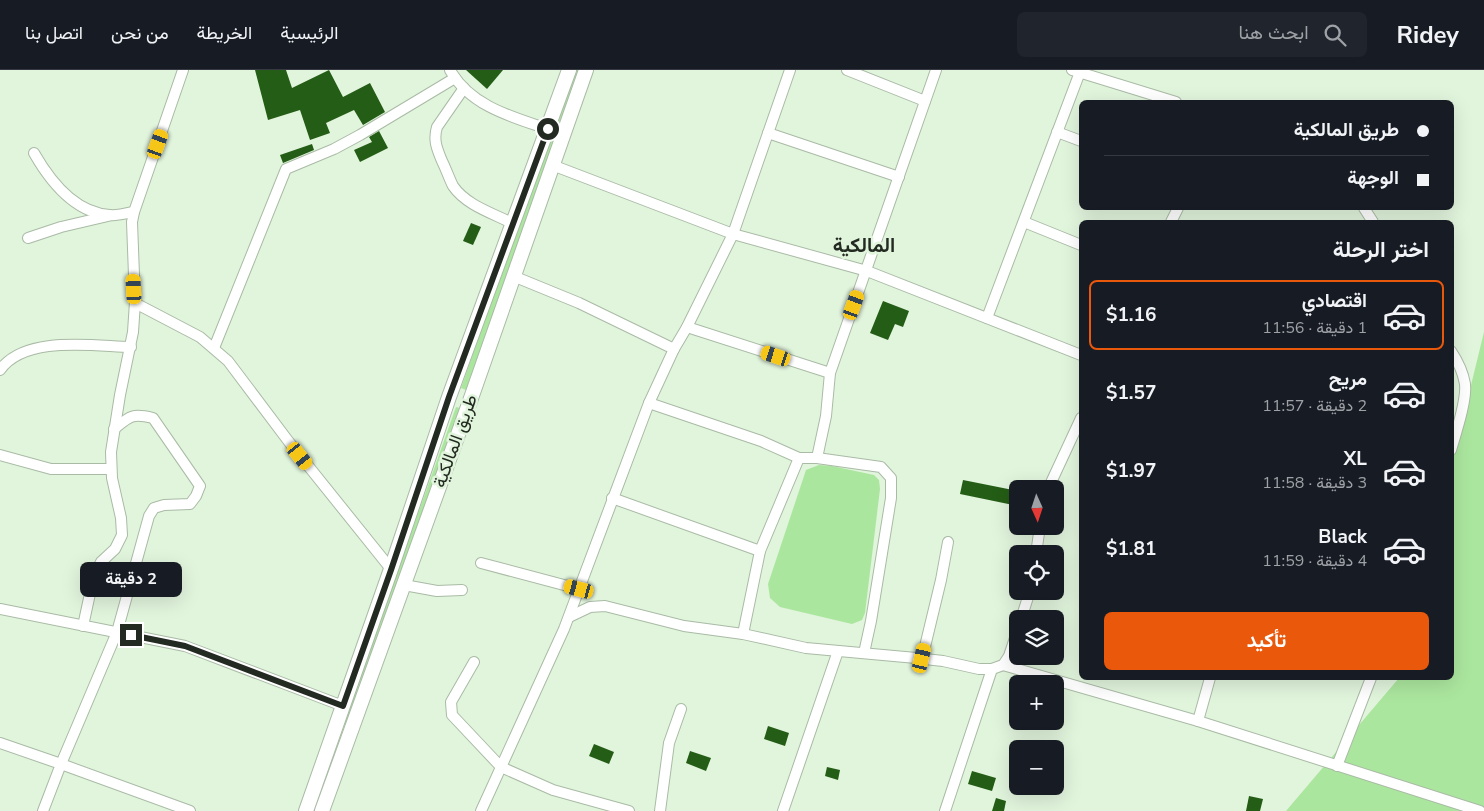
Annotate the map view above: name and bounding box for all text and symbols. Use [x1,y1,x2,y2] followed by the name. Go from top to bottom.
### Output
[1017,12,1367,57] search box
[1397,19,1459,51] text: Ridey
[1238,20,1309,46] text: ابحث هنا
[25,21,83,45] text: اتصل بنا
[111,21,169,45] text: من نحن
[197,21,252,45] text: الخريطة
[280,21,338,45] text: الرئيسية
[1321,21,1349,49] icon: search
[1294,117,1399,143] text: طريق المالكية
[537,118,559,140] route start
[145,127,170,161] car
[1347,165,1399,191] text: الوجهة
[833,232,895,259] district label: المالكية
[1333,235,1429,265] text: اختر الرحلة
[125,274,142,304] car
[841,288,866,322] car
[1302,288,1367,314] text: اقتصادي
[1382,293,1427,338] icon: car
[1106,302,1156,328] text: $1.16
[1262,317,1367,339] text: 1 دقيقة · 11:56
[759,344,792,368] car
[1329,366,1367,392] text: مريح
[1382,371,1427,416] icon: car
[1106,380,1156,406] text: $1.57
[427,391,483,491] street label: طريق المالكية
[1262,395,1367,417] text: 2 دقيقة · 11:57
[284,440,315,472] car
[1344,446,1367,472] text: XL
[1382,449,1427,494] icon: car
[1106,458,1156,484] text: $1.97
[1262,472,1367,494] text: 3 دقيقة · 11:58
[1009,480,1064,535] north arrow
[1009,480,1064,795] map controls
[1318,524,1367,550] text: Black
[1382,527,1427,572] icon: car
[1106,536,1156,562] text: $1.81
[1009,545,1064,600] button: locate
[1262,550,1367,572] text: 4 دقيقة · 11:59
[80,562,182,598] callout: 2 دقيقة
[105,568,157,590] text: 2 دقيقة
[562,578,595,600] car
[1009,610,1064,665] button: layers
[1104,612,1429,670] button: تأكيد
[120,624,142,646] route end
[911,642,932,674] car
[1009,675,1064,730] button: +
[1009,740,1064,795] button: −

